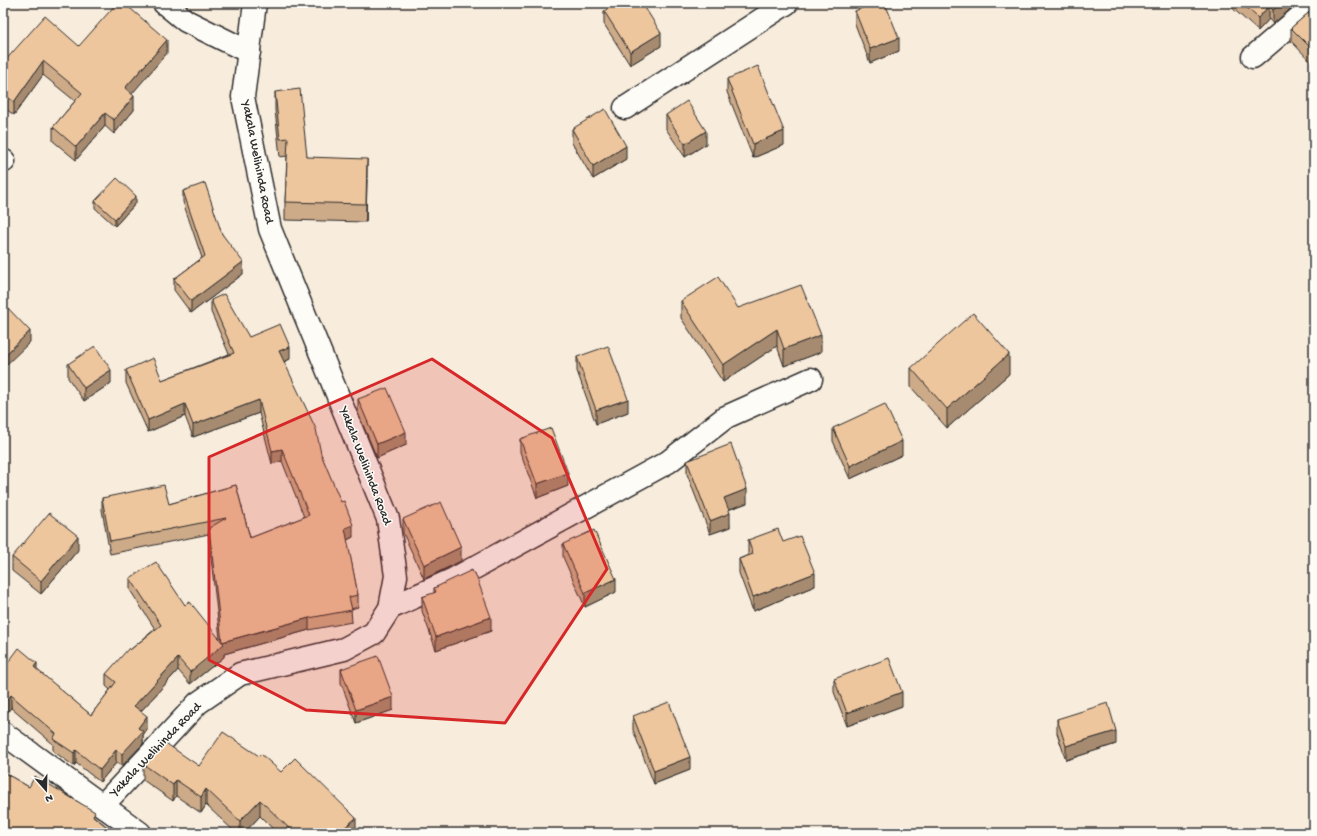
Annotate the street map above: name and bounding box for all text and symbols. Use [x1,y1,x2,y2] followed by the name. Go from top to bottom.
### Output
[238,98,277,226] street label: Yakala Welihinda Road
[335,404,395,528] street label: Yakala Welihinda Road
[106,699,206,801] street label: Yakala Welihinda Road
[26,770,66,810] north arrow
[43,791,54,804] text: N

